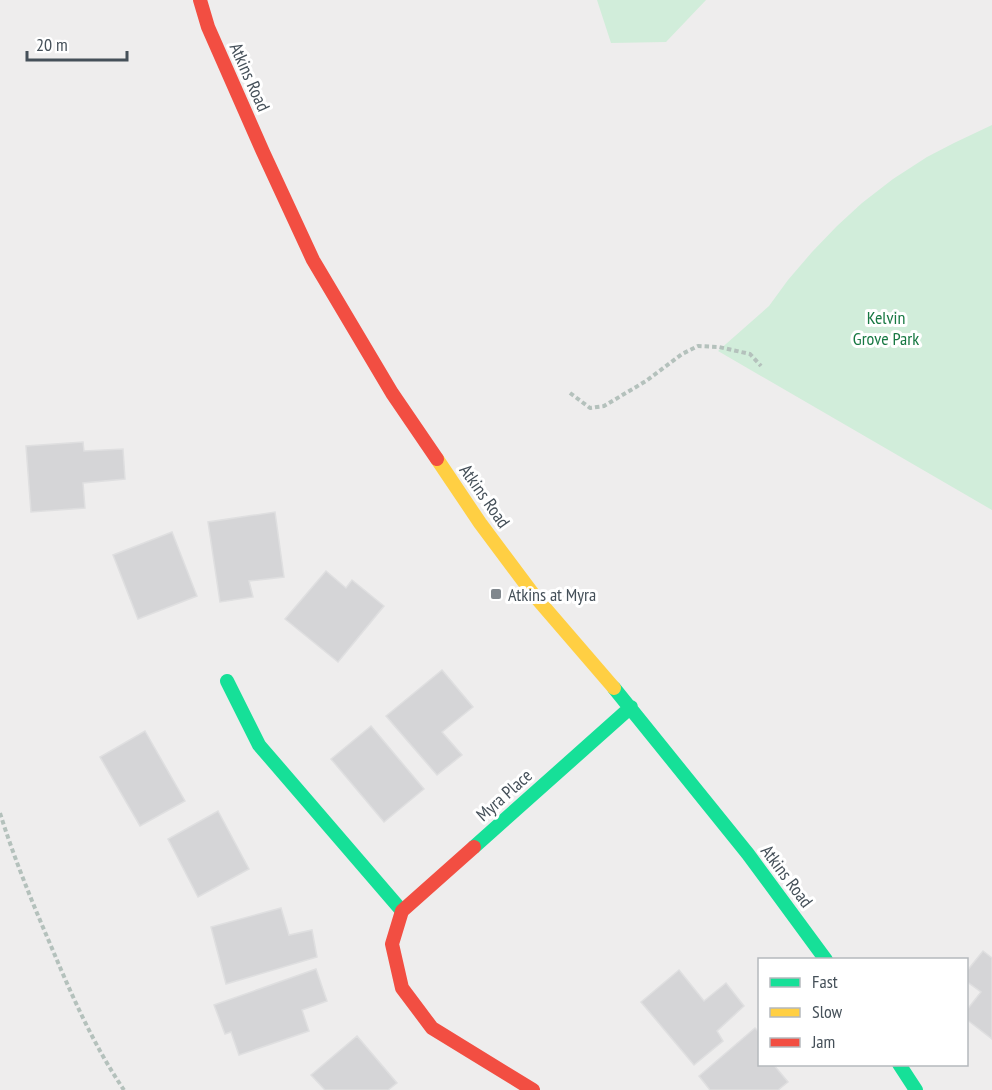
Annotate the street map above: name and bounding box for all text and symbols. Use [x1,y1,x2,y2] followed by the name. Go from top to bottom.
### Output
[27,24,128,62] scale bar
[36,33,68,56] text: 20 m
[225,39,275,115] street label: Atkins Road
[853,306,919,350] park label: Kelvin Grove Park
[455,460,515,532] street label: Atkins Road
[508,583,596,606] place label: Atkins at Myra
[489,587,503,601] marker: Atkins at Myra
[471,764,537,826] street label: Myra Place
[756,840,818,912] street label: Atkins Road
[758,958,968,1066] legend
[812,970,838,993] text: Fast
[812,1000,843,1023] text: Slow
[811,1030,835,1053] text: Jam

